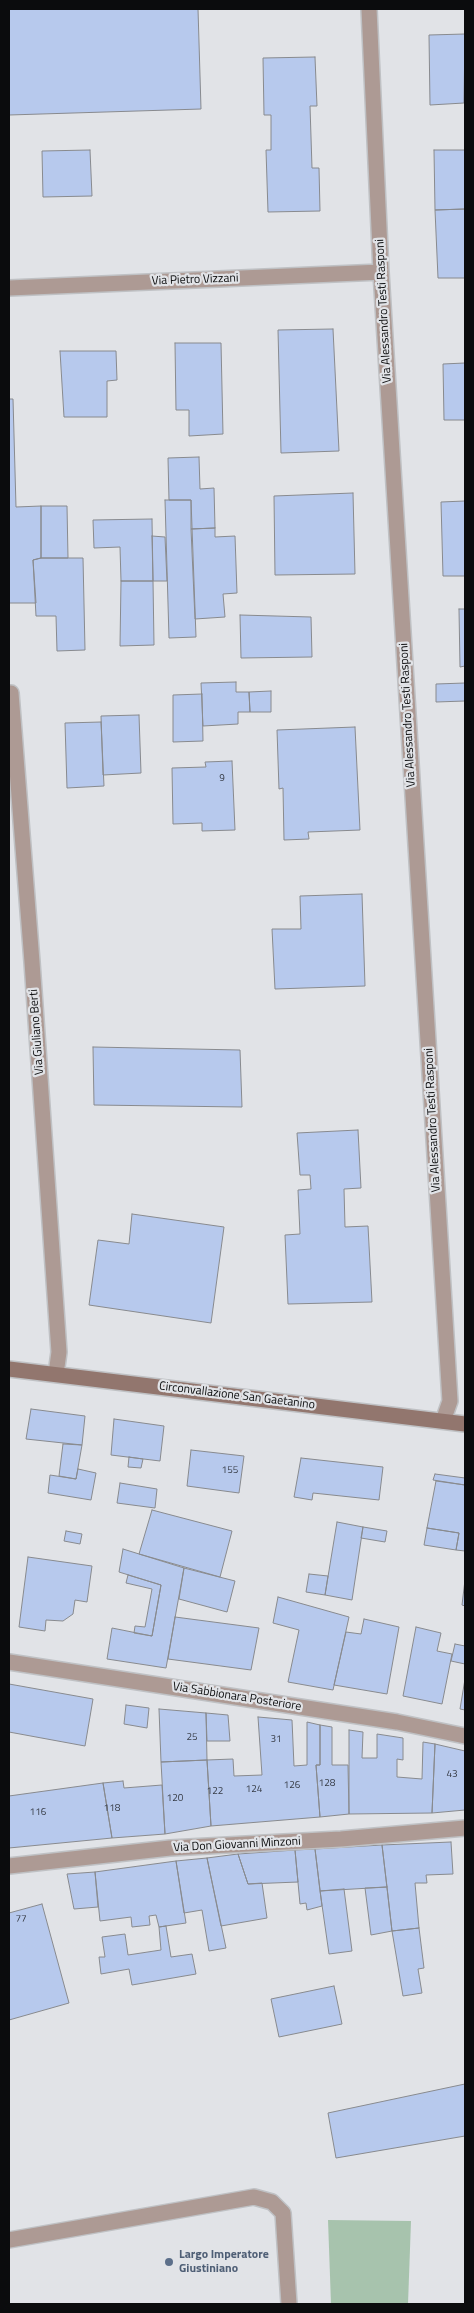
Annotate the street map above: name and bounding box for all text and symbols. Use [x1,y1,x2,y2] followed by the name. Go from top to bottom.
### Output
[373,239,395,383] street label: Via Alessandro Testi Rasponi
[151,271,239,289] street label: Via Pietro Vizzani
[397,643,419,787] street label: Via Alessandro Testi Rasponi
[219,773,225,785] house number: 9
[27,989,47,1075] street label: Via Giuliano Berti
[422,1048,444,1192] street label: Via Alessandro Testi Rasponi
[158,1379,316,1413] street label: Circonvallazione San Gaetanino
[222,1465,238,1477] house number: 155
[172,1680,302,1714] street label: Via Sabbionara Posteriore
[186,1732,198,1744] house number: 25
[270,1734,282,1746] house number: 31
[446,1769,458,1781] house number: 43
[319,1778,335,1790] house number: 128
[284,1780,300,1792] house number: 126
[246,1784,262,1796] house number: 124
[207,1786,223,1798] house number: 122
[167,1793,183,1805] house number: 120
[104,1803,120,1815] house number: 118
[30,1807,46,1819] house number: 116
[173,1834,301,1856] street label: Via Don Giovanni Minzoni
[15,1914,27,1926] house number: 77
[179,2248,269,2276] place label: Largo Imperatore Giustiniano
[163,2256,175,2268] marker: Largo Imperatore Giustiniano

